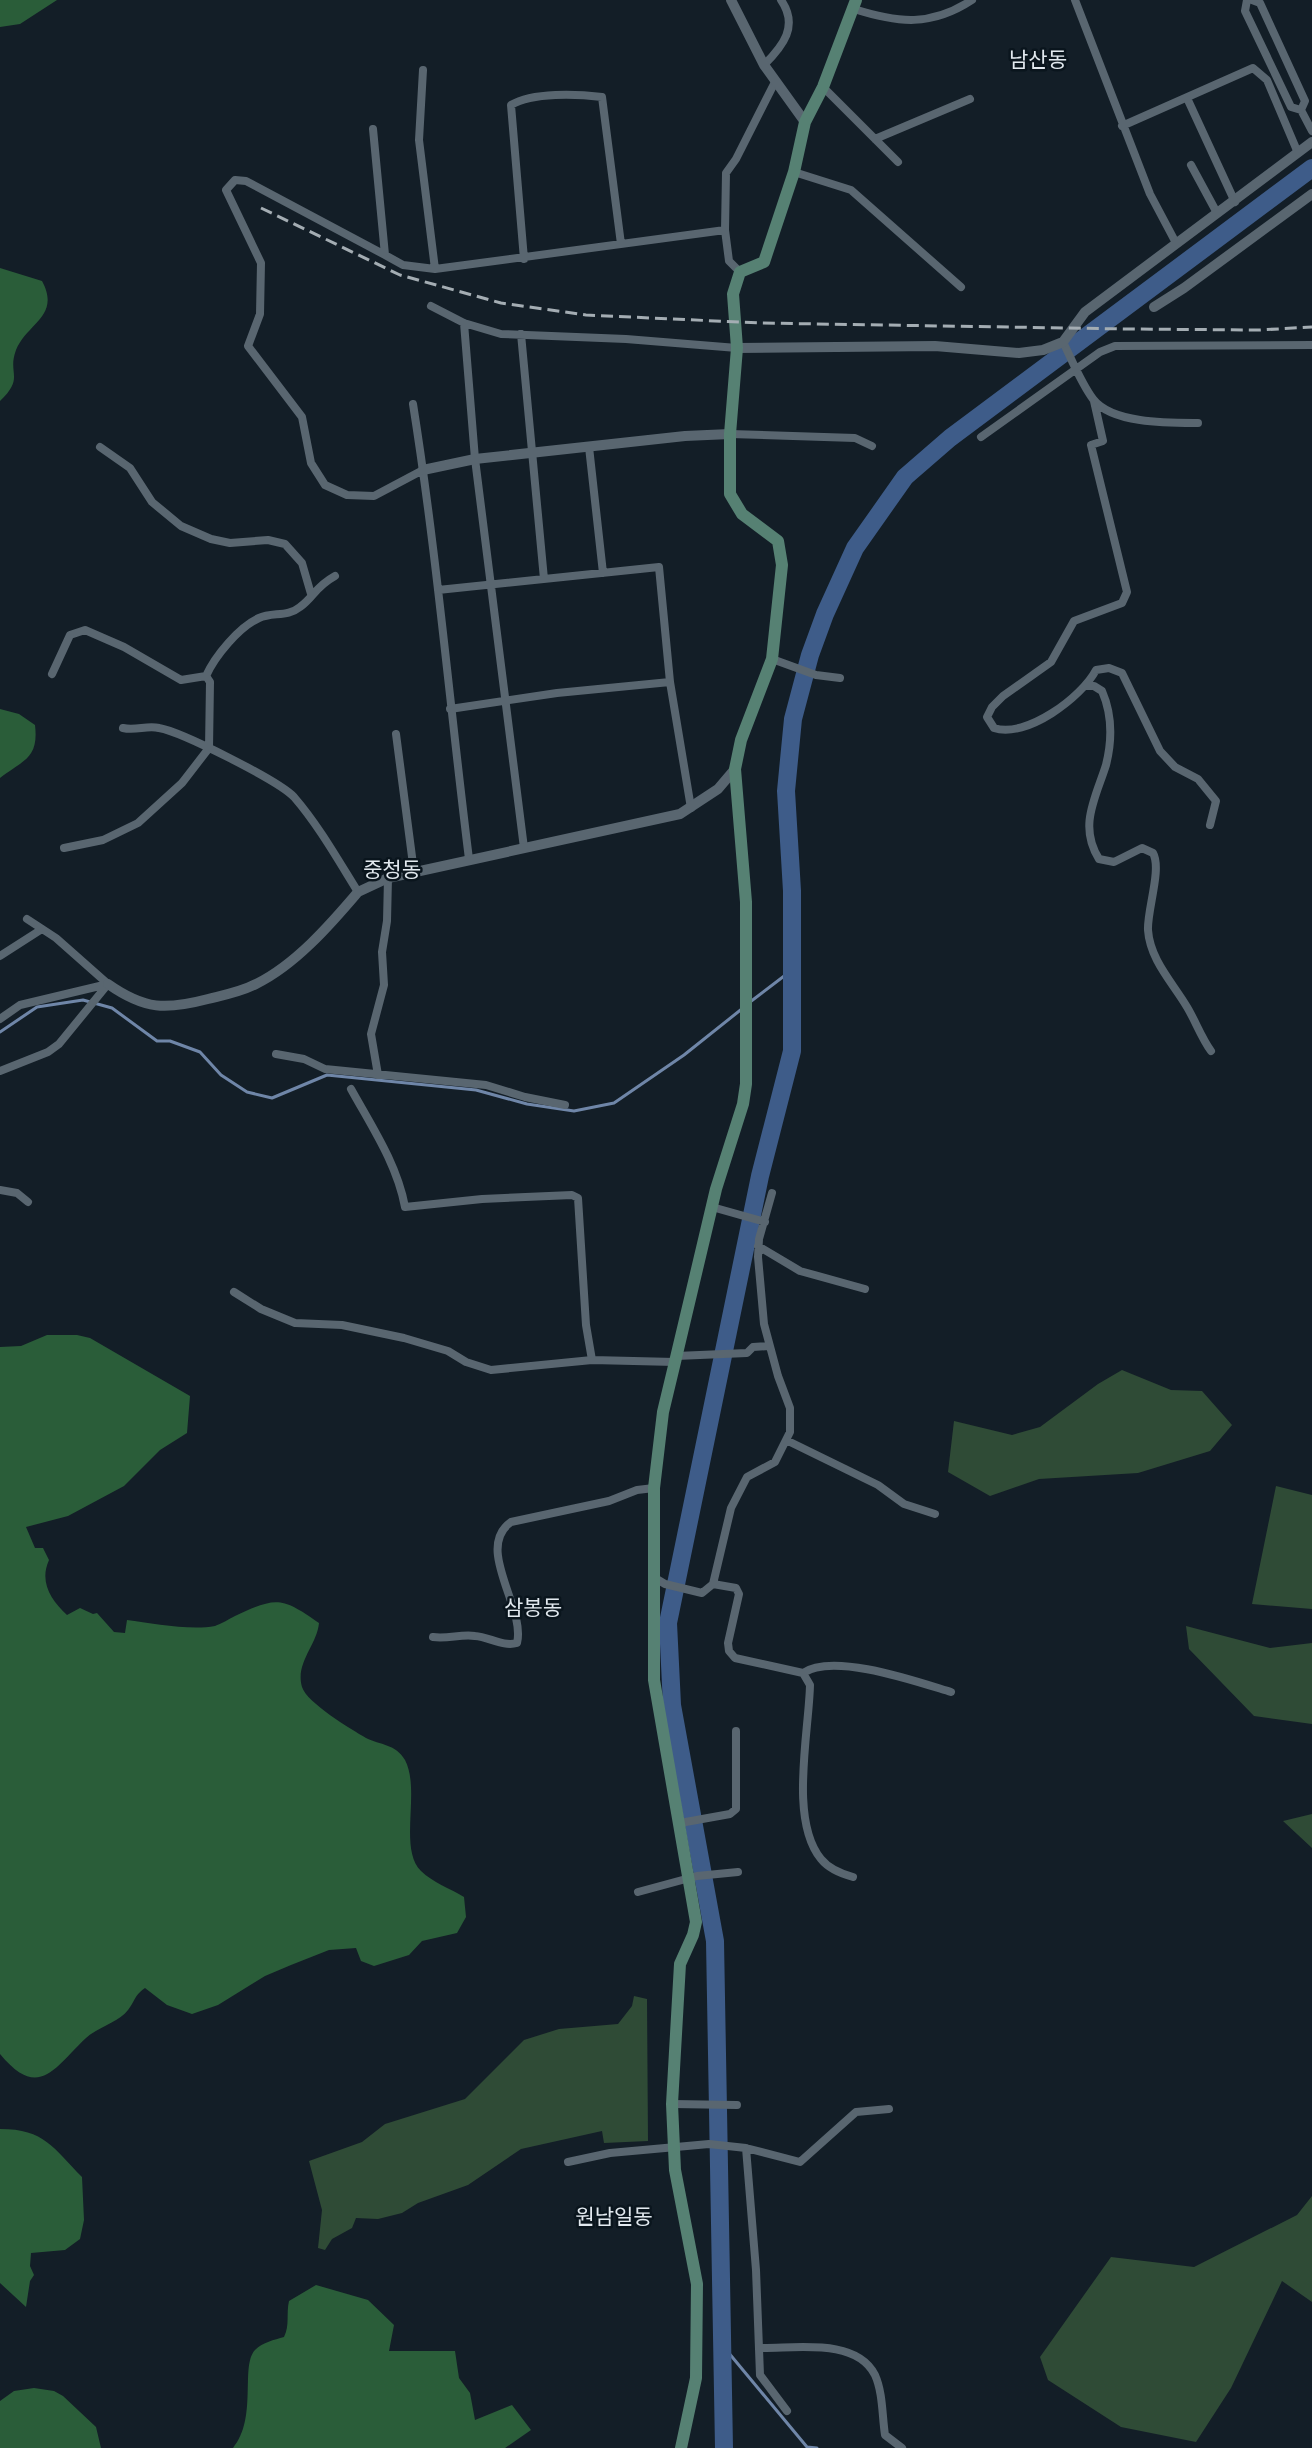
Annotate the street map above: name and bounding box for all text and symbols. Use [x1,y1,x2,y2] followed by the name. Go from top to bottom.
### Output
[1009,46,1067,73] district label: 남산동
[363,856,421,883] district label: 중청동
[504,1594,562,1621] district label: 삼봉동
[575,2203,653,2230] district label: 원남일동

